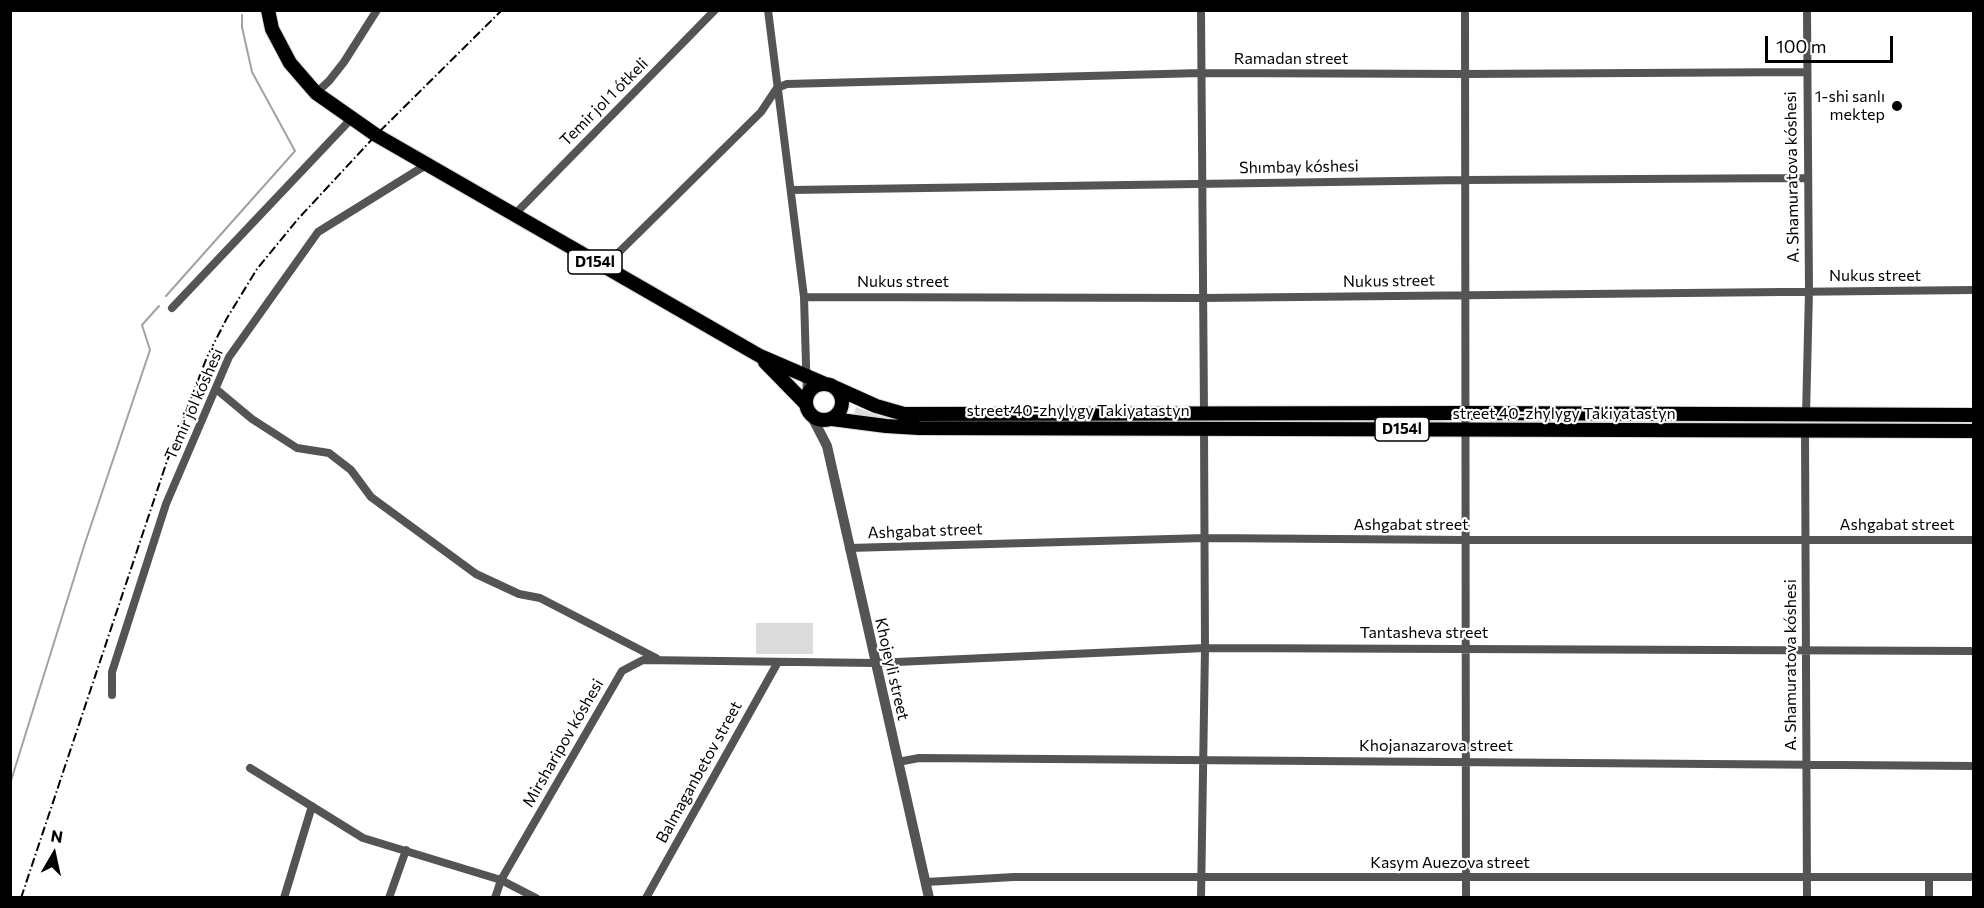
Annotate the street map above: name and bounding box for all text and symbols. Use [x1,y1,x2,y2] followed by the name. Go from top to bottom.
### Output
[1768,24,1896,62] scale bar
[1776,35,1826,57] text: 100 m
[1234,49,1348,69] street label: Ramadan street
[556,54,652,150] street label: Temir jol 1 ótkeli
[1815,87,1885,125] place label: 1-shi sanlı mektep
[1781,91,1803,263] street label: A. Shamuratova kóshesi
[1890,99,1904,113] marker: 1-shi sanlı mektep
[1239,156,1359,178] street label: Shımbay kóshesi
[568,250,622,274] road number: D154l
[1829,266,1921,286] street label: Nukus street
[1343,271,1435,291] street label: Nukus street
[857,272,949,292] street label: Nukus street
[161,345,227,463] street label: Temir jol kóshesi
[966,401,1190,421] street label: street 40-zhylygy Takiyatastyn
[1452,404,1676,424] street label: street 40-zhylygy Takiyatastyn
[1375,417,1429,441] road number: D154l
[1353,515,1469,535] street label: Ashgabat street
[1839,515,1955,535] street label: Ashgabat street
[867,519,983,543] street label: Ashgabat street
[1781,579,1801,751] street label: A. Shamuratova kóshesi
[871,616,913,722] street label: Khojeyli street
[1360,623,1488,643] street label: Tantasheva street
[518,675,608,811] street label: Mirsharipov kóshesi
[652,698,746,846] street label: Balmaganbetov street
[1359,736,1513,756] street label: Khojanazarova street
[24,824,84,884] north arrow
[49,825,64,846] text: N
[1370,853,1530,873] street label: Kasym Auezova street

